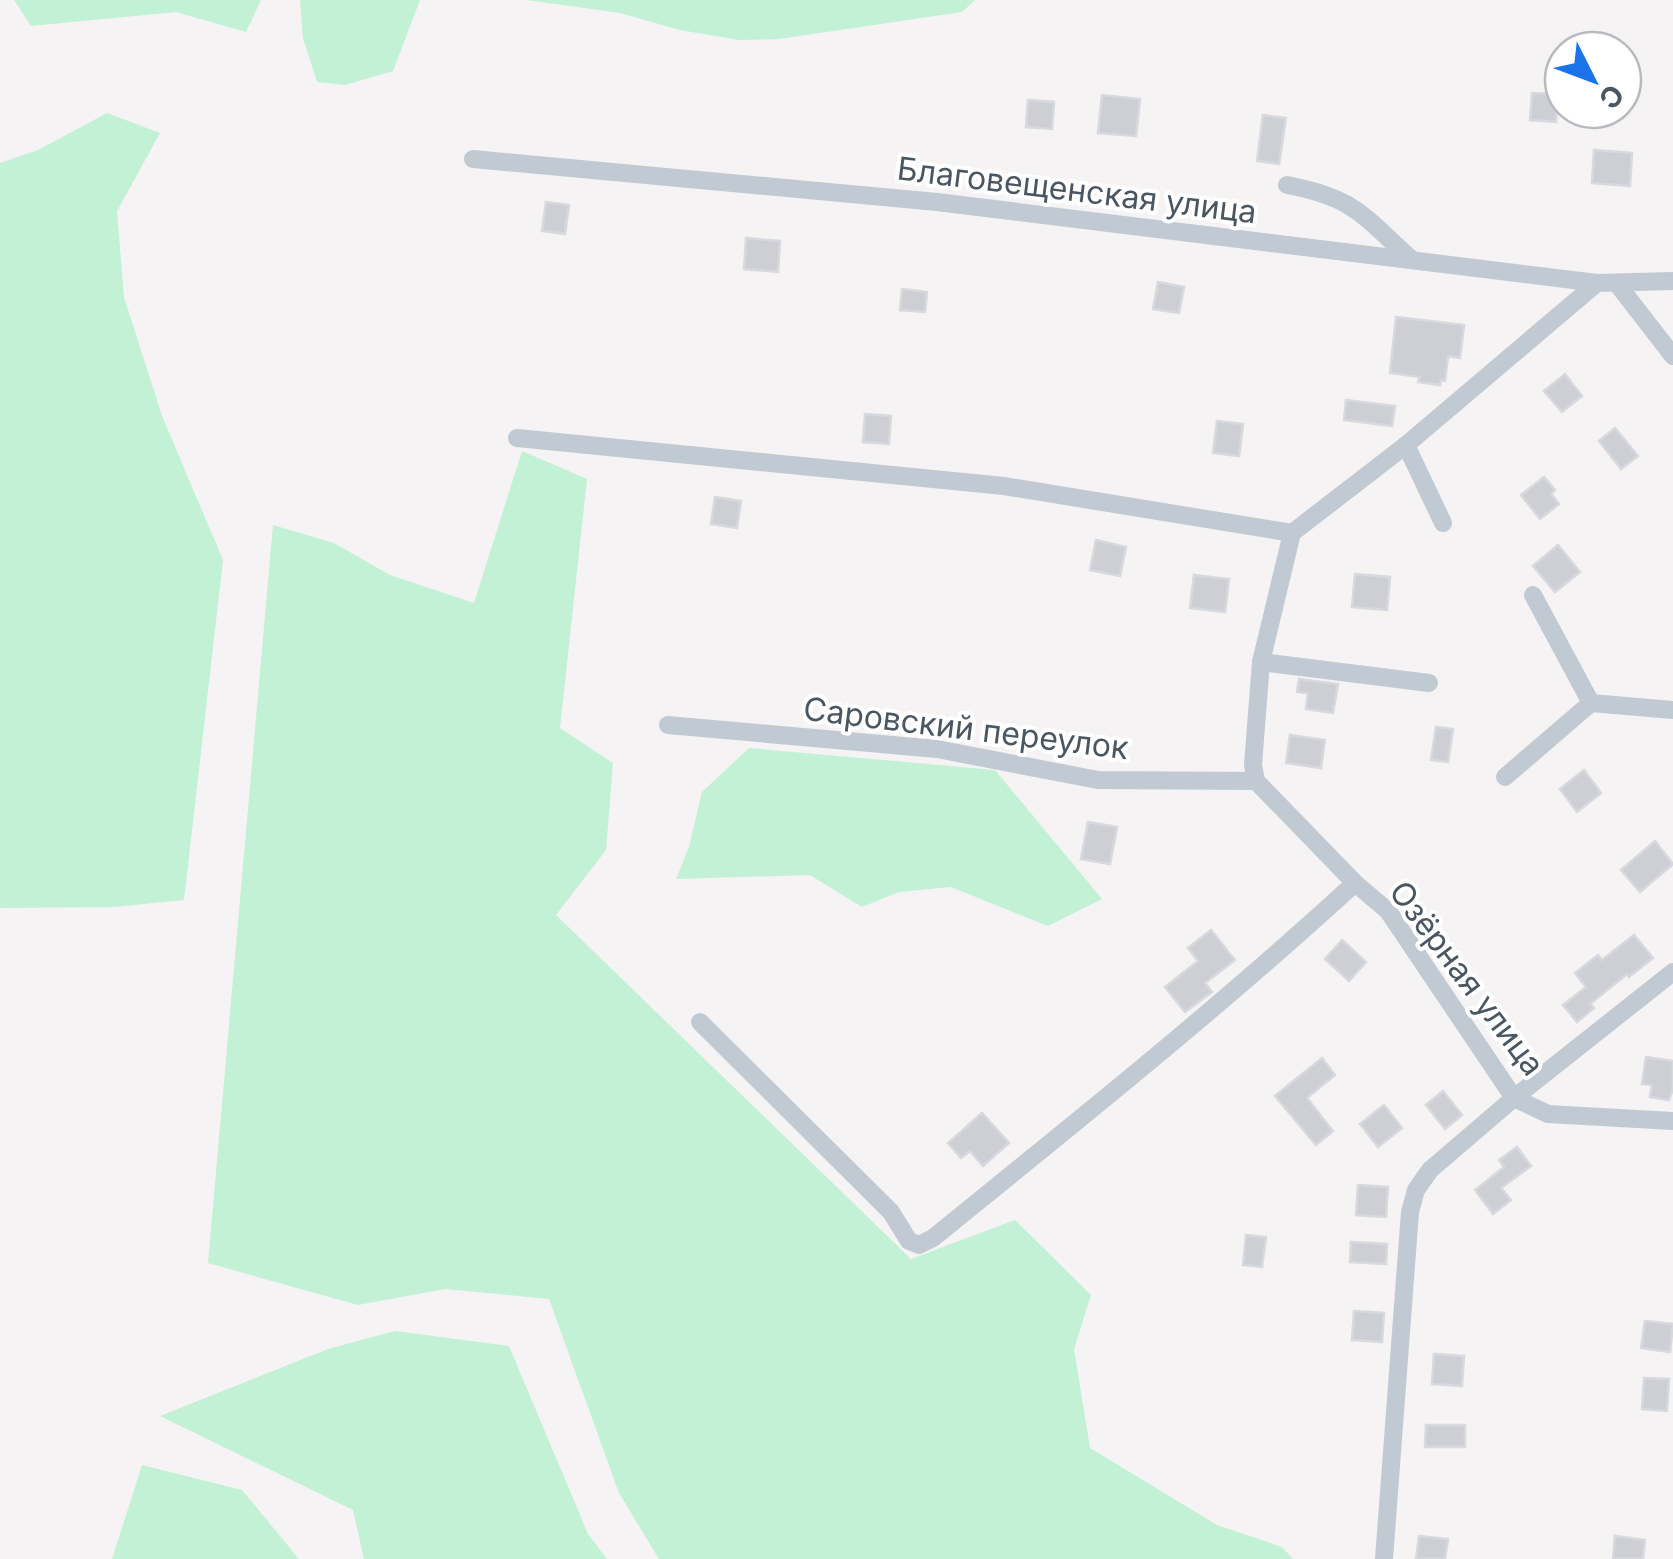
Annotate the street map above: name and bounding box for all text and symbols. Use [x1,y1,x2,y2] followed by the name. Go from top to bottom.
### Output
[1543,30,1643,130] north arrow
[1592,78,1631,116] text: С
[895,149,1259,231] street label: Благовещенская улица
[801,689,1131,767] street label: Саровский переулок
[1381,873,1553,1083] street label: Озёрная улица

